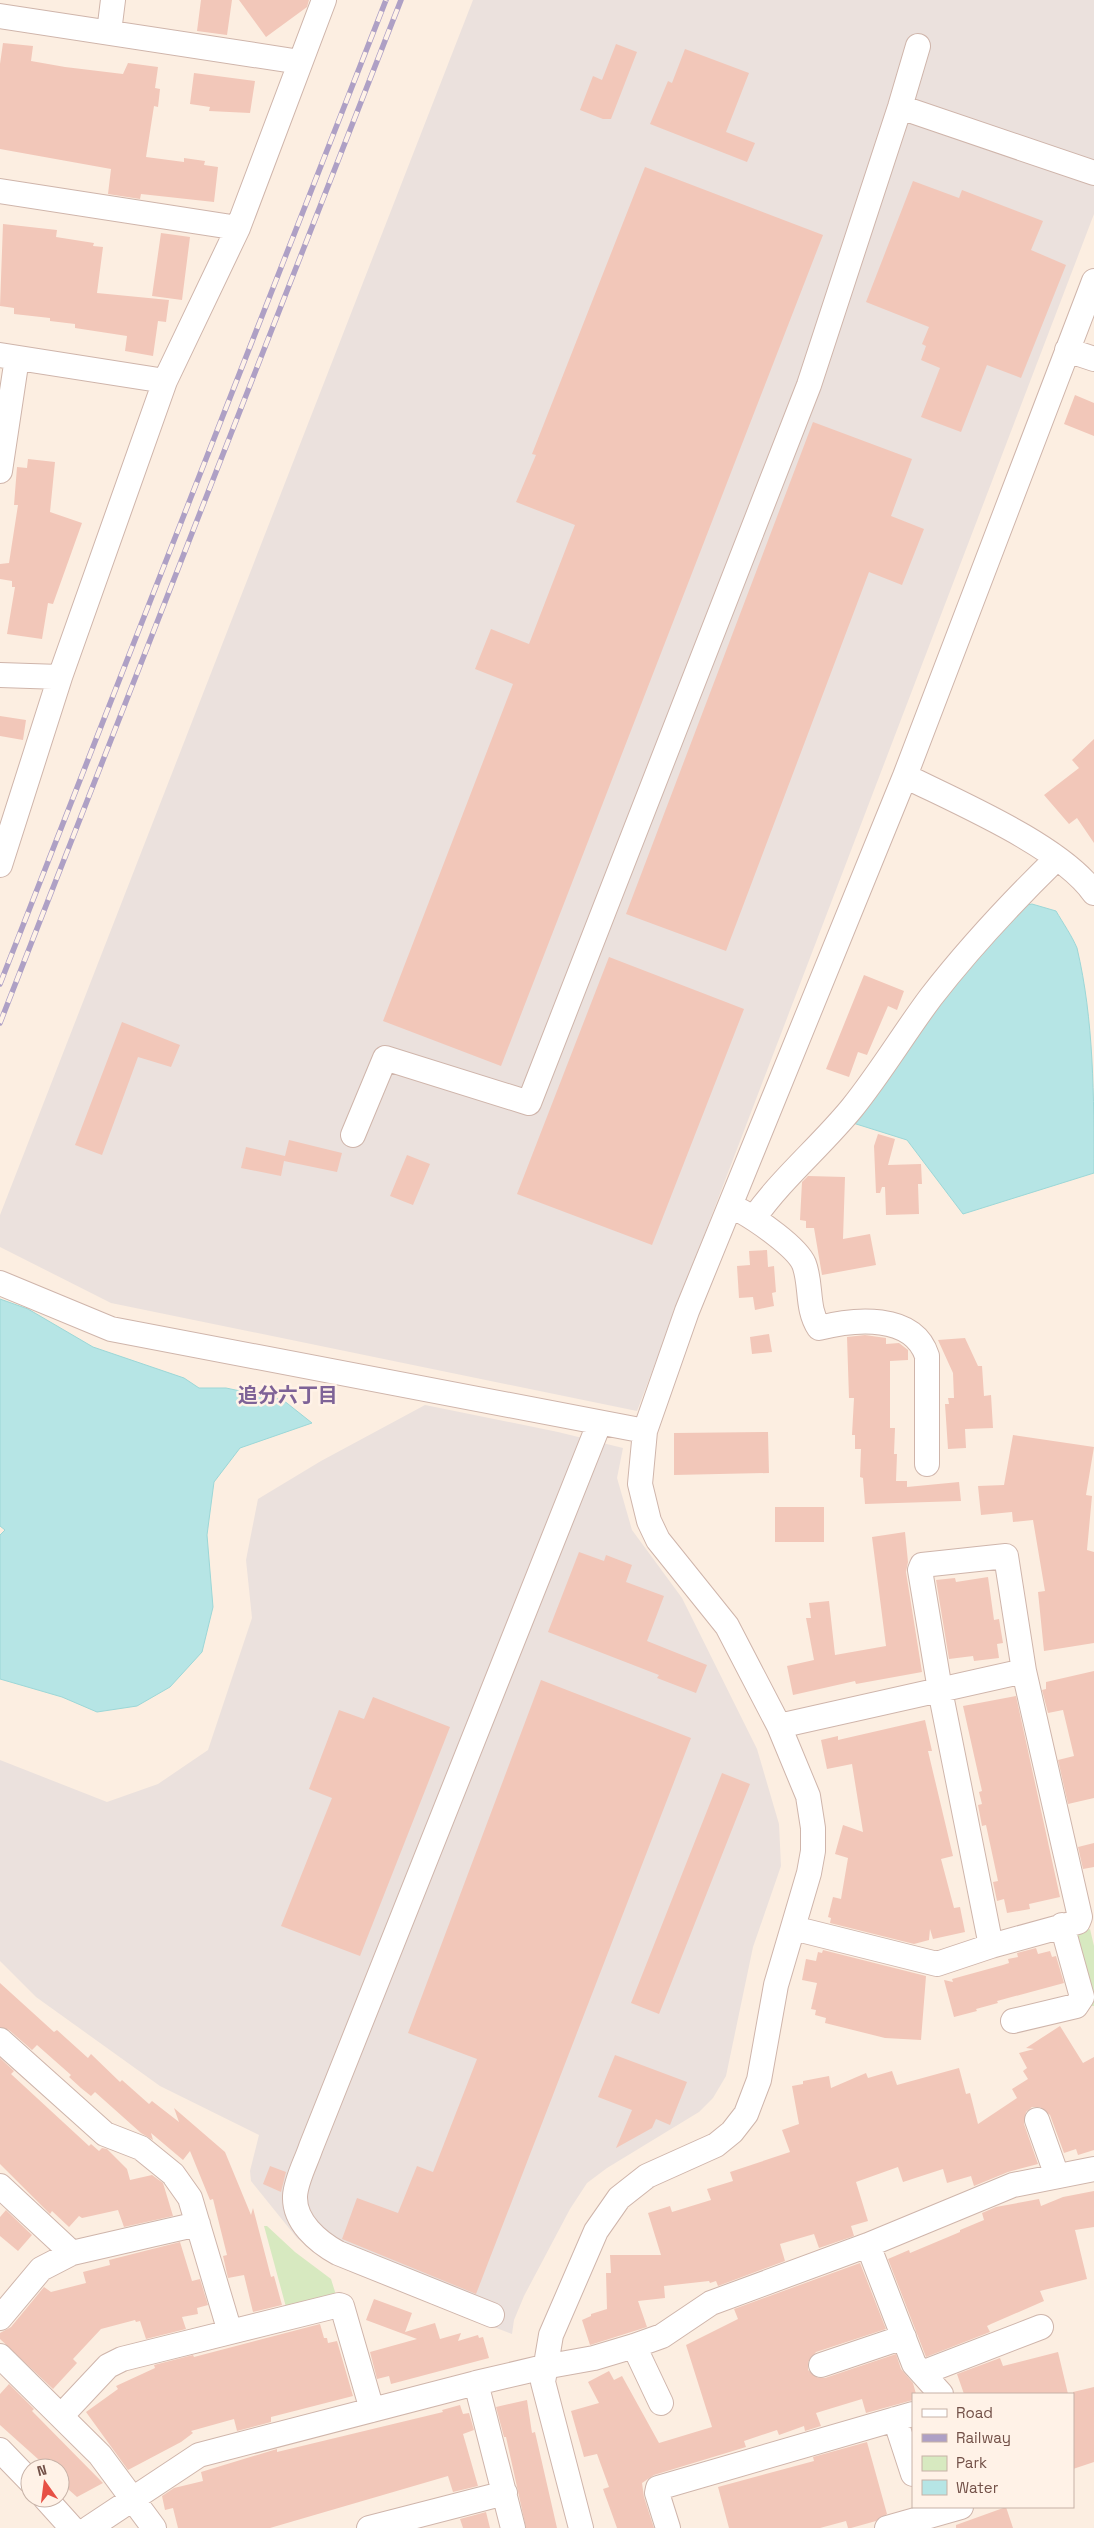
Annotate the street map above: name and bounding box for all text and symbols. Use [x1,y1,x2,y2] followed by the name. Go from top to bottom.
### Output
[238,1382,338,1408] district label: 追分六丁目
[912,2393,1074,2508] legend
[956,2403,993,2422] text: Road
[956,2428,1011,2447] text: Railway
[956,2453,987,2472] text: Park
[20,2458,70,2508] north arrow
[35,2461,49,2480] text: N
[956,2478,999,2497] text: Water

